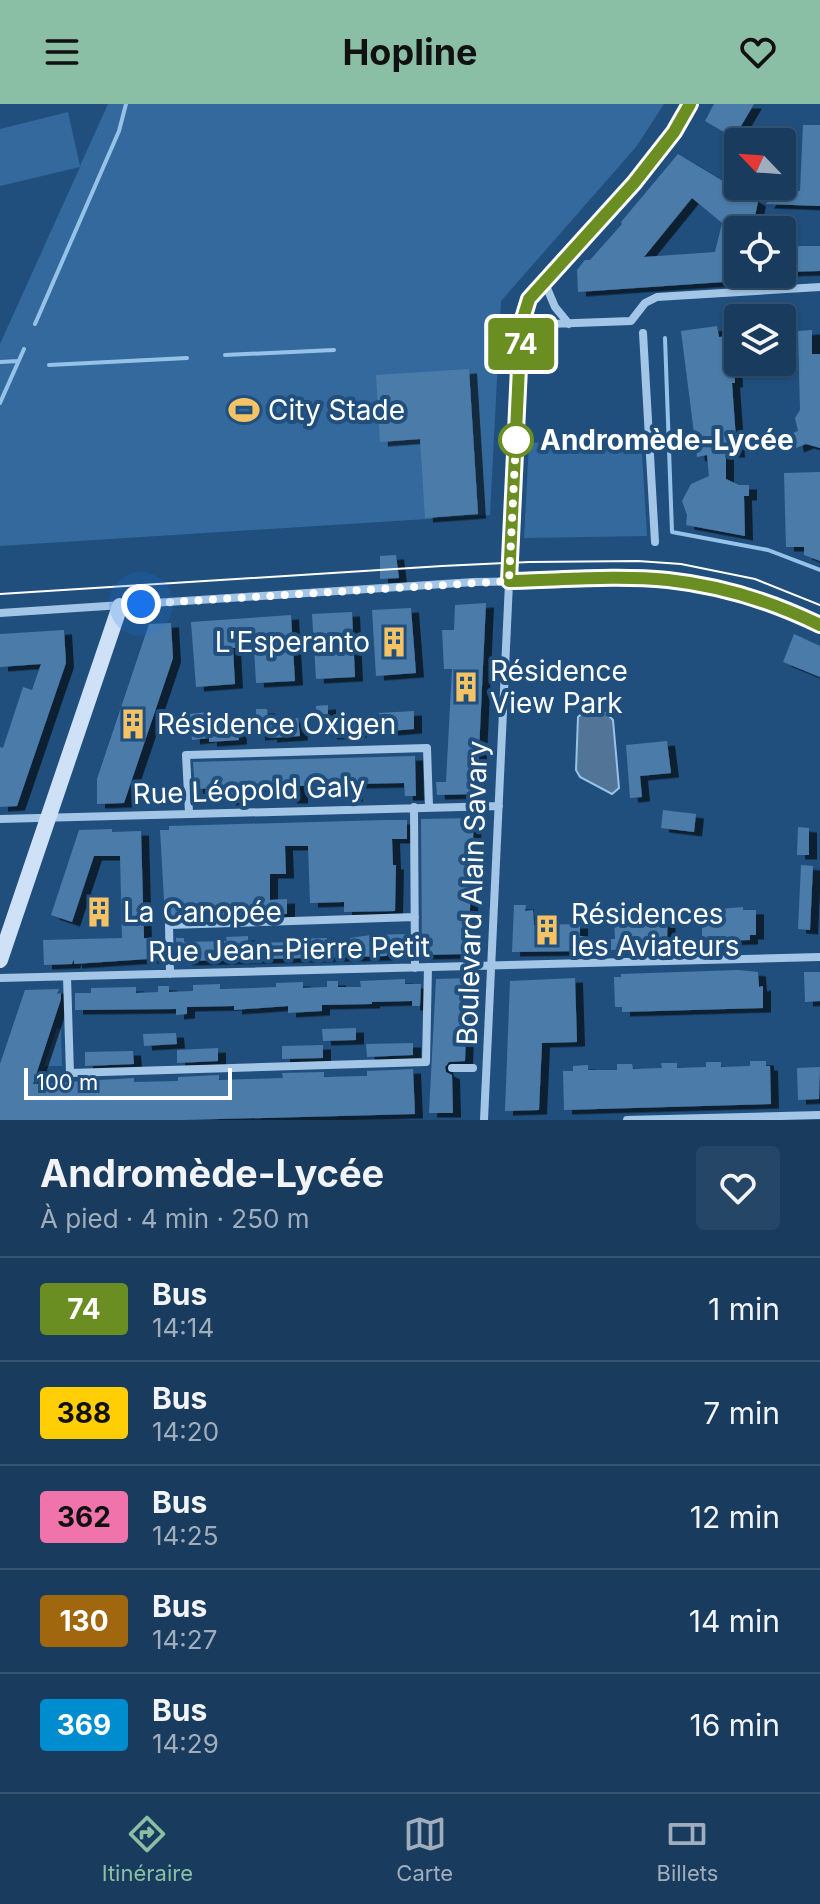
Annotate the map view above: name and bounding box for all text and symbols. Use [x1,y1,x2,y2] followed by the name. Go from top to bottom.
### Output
[40,30,84,74] icon: menu
[342,30,478,74] text: Hopline
[736,30,780,74] icon: heart
[724,128,796,200] north arrow
[724,128,796,376] map controls
[724,216,796,288] button: locate
[724,304,796,376] button: layers
[485,318,557,370] line badge: 74
[504,327,538,361] text: 74
[227,393,261,427] sports icon: City Stade
[268,393,405,427] place label: City Stade
[499,423,533,457] marker: Andromède-Lycée
[540,423,794,457] place label: Andromède-Lycée
[121,584,161,624] your location
[215,625,370,659] place label: L'Esperanto
[377,625,411,659] building icon: L'Esperanto
[490,654,628,720] place label: Résidence View Park
[449,670,483,704] building icon: Résidence View Park
[116,707,150,741] building icon: Résidence Oxigen
[157,707,396,741] place label: Résidence Oxigen
[450,740,494,1046] street label: Boulevard Alain Savary
[132,769,366,811] street label: Rue Léopold Galy
[82,895,116,929] building icon: La Canopée
[123,895,282,929] place label: La Canopée
[571,897,740,963] place label: Résidences les Aviateurs
[530,913,564,947] building icon: Résidences les Aviateurs
[148,930,430,968] street label: Rue Jean-Pierre Petit
[24,1064,232,1100] scale bar
[36,1069,98,1095] text: 100 m
[696,1146,780,1230] button: heart
[40,1150,384,1196] text: Andromède-Lycée
[40,1203,309,1234] text: À pied · 4 min · 250 m
[152,1276,207,1312] text: Bus
[708,1291,780,1327] text: 1 min
[67,1292,101,1326] text: 74
[152,1312,214,1343] text: 14:14
[152,1380,207,1416] text: Bus
[703,1395,780,1431] text: 7 min
[57,1396,111,1430] text: 388
[152,1416,219,1447] text: 14:20
[152,1484,207,1520] text: Bus
[690,1499,780,1535] text: 12 min
[57,1500,111,1534] text: 362
[152,1520,219,1551] text: 14:25
[152,1588,207,1624] text: Bus
[689,1603,780,1639] text: 14 min
[59,1604,109,1638] text: 130
[152,1624,217,1655] text: 14:27
[152,1692,207,1728] text: Bus
[689,1707,780,1743] text: 16 min
[57,1708,111,1742] text: 369
[152,1728,219,1759] text: 14:29
[102,1812,193,1886] tab: Itinéraire
[396,1812,453,1886] tab: Carte
[657,1812,718,1886] tab: Billets

